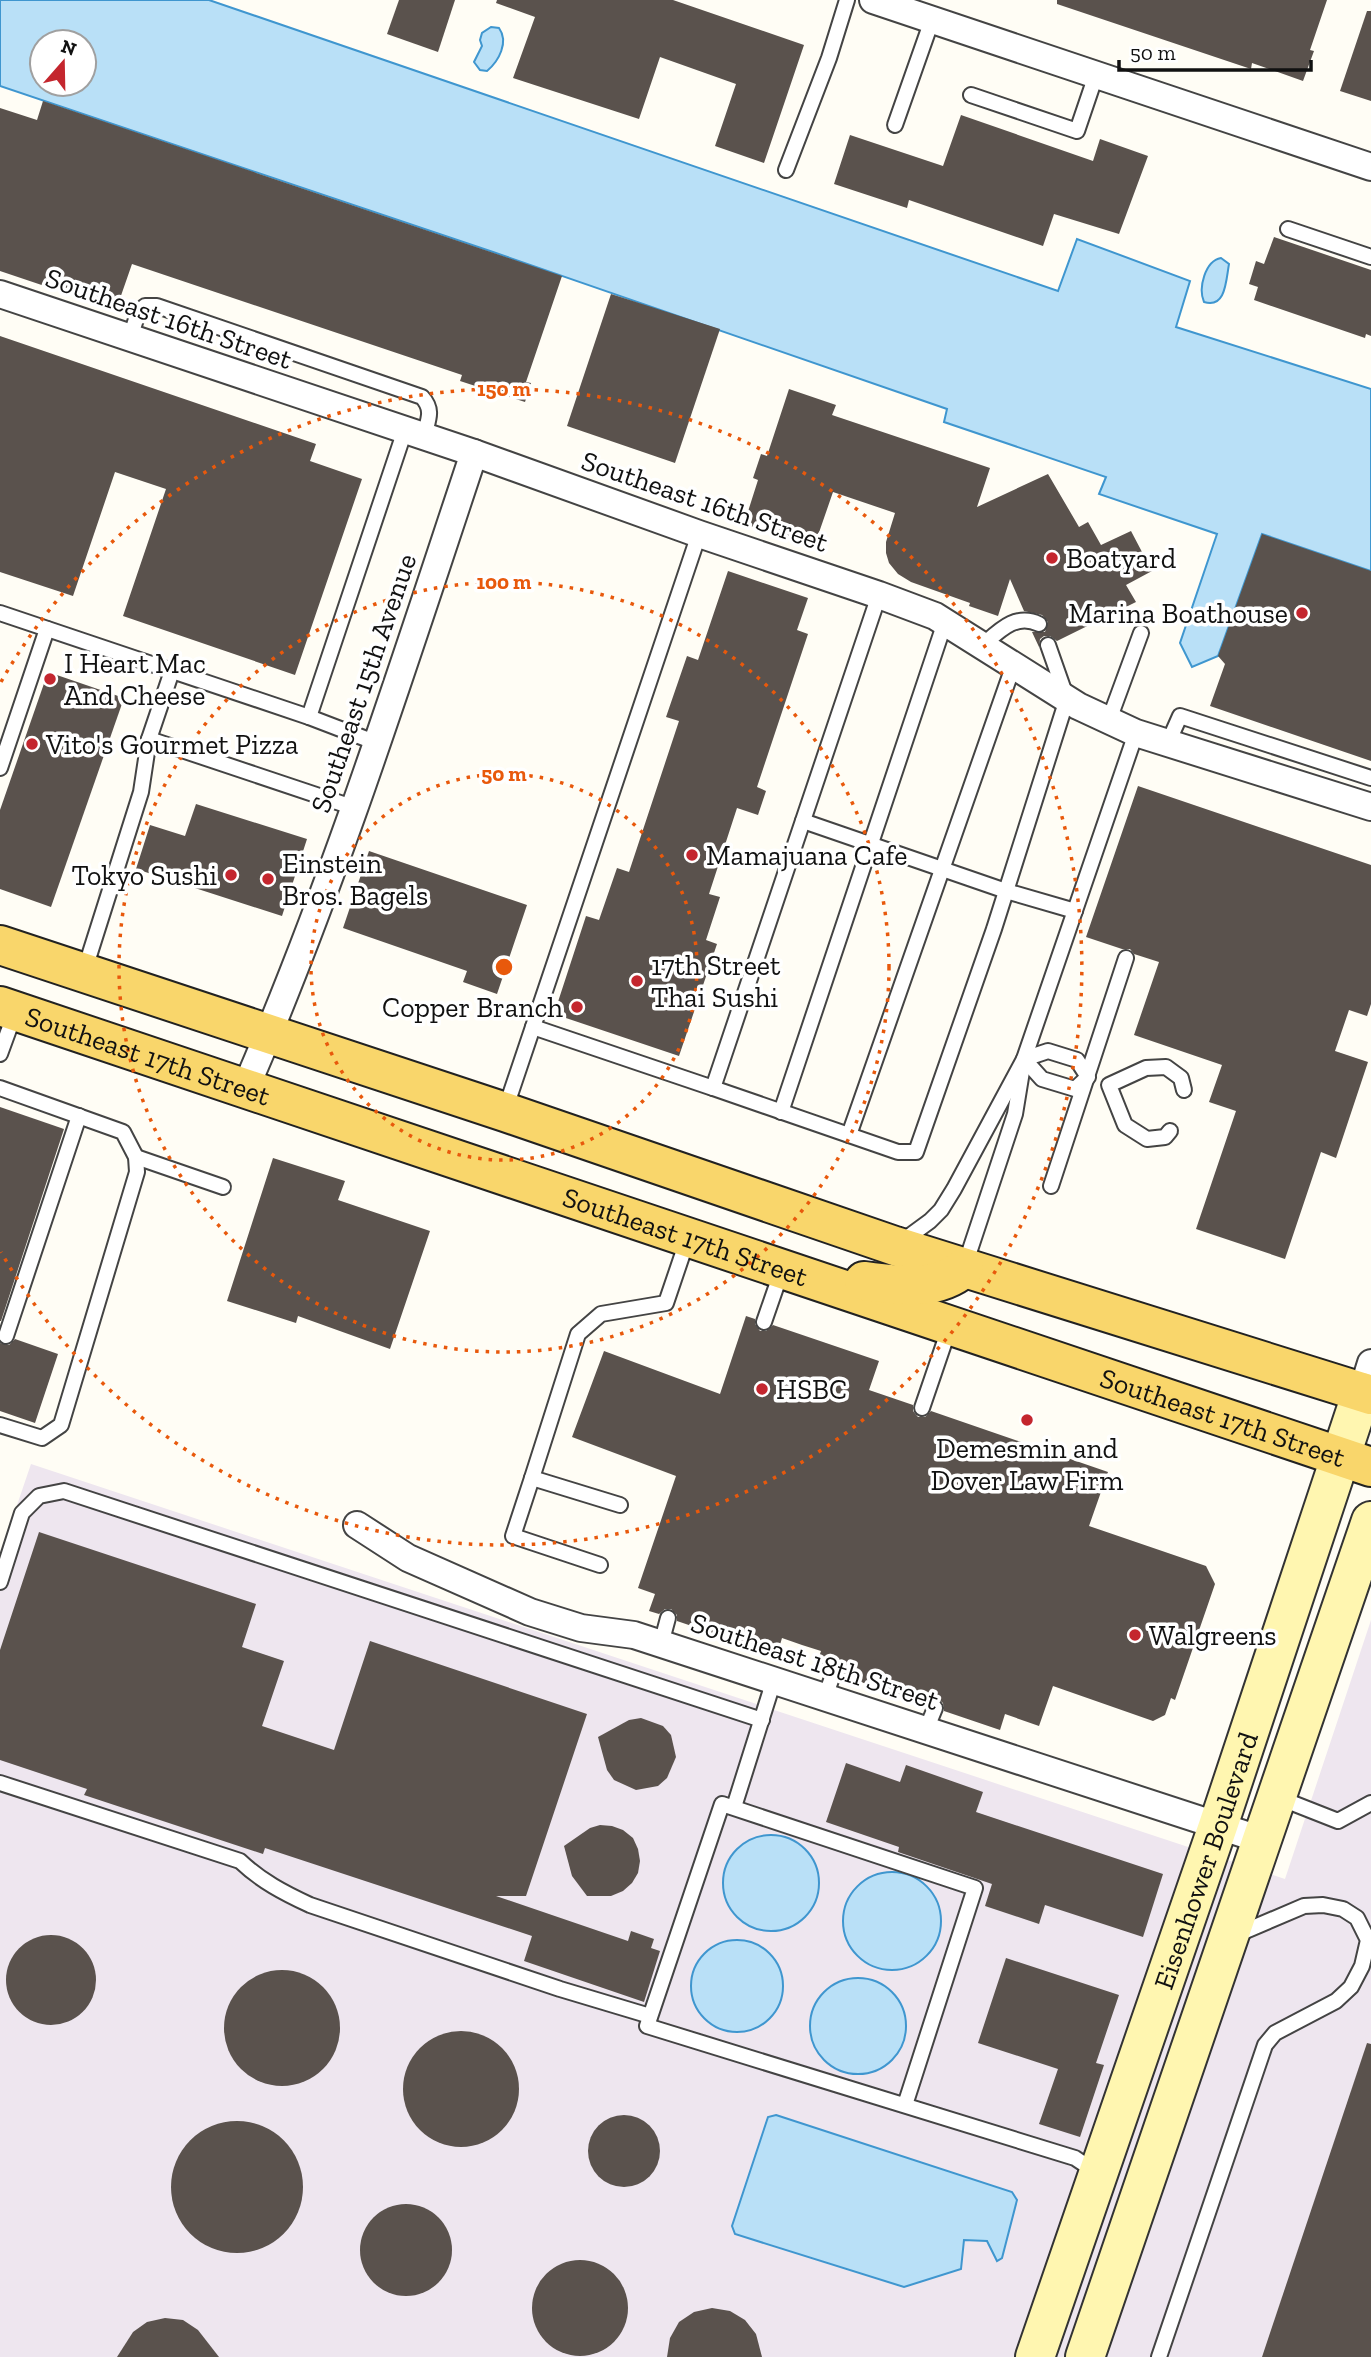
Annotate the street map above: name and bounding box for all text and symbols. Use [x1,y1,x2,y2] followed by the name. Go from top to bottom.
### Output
[28,28,98,98] north arrow
[1119,28,1312,72] scale bar
[58,34,79,61] text: N
[1130,40,1176,65] text: 50 m
[41,261,297,376] street label: Southeast 16th Street
[477,376,532,401] text: 150 m
[577,444,833,559] street label: Southeast 16th Street
[1066,542,1176,575] place label: Boatyard
[304,549,423,817] street label: Southeast 15th Avenue
[1044,550,1060,566] marker: Boatyard
[477,569,532,594] text: 100 m
[1068,597,1288,630] place label: Marina Boathouse
[1294,605,1310,621] marker: Marina Boathouse
[64,647,206,712] place label: I Heart Mac And Cheese
[42,671,58,687] marker: I Heart Mac And Cheese
[45,728,299,761] place label: Vito's Gourmet Pizza
[24,736,40,752] marker: Vito's Gourmet Pizza
[481,761,527,786] text: 50 m
[706,839,907,872] place label: Mamajuana Cafe
[282,847,428,912] place label: Einstein Bros. Bagels
[684,847,700,863] marker: Mamajuana Cafe
[71,859,217,892] place label: Tokyo Sushi
[223,867,239,883] marker: Tokyo Sushi
[260,871,276,887] marker: Einstein Bros. Bagels
[651,949,781,1014] place label: 17th Street Thai Sushi
[492,955,516,979] centre of rings
[629,973,645,989] marker: 17th Street Thai Sushi
[382,991,563,1024] place label: Copper Branch
[569,999,585,1015] marker: Copper Branch
[21,1000,275,1113] street label: Southeast 17th Street
[558,1180,812,1294] street label: Southeast 17th Street
[1096,1361,1350,1474] street label: Southeast 17th Street
[776,1373,847,1406] place label: HSBC
[754,1381,770,1397] marker: HSBC
[1019,1412,1035,1428] marker: Demesmin and Dover Law Firm
[930,1432,1124,1497] place label: Demesmin and Dover Law Firm
[687,1606,943,1717] street label: Southeast 18th Street
[1149,1619,1277,1652] place label: Walgreens
[1127,1627,1143,1643] marker: Walgreens
[1147,1728,1265,1994] street label: Eisenhower Boulevard

